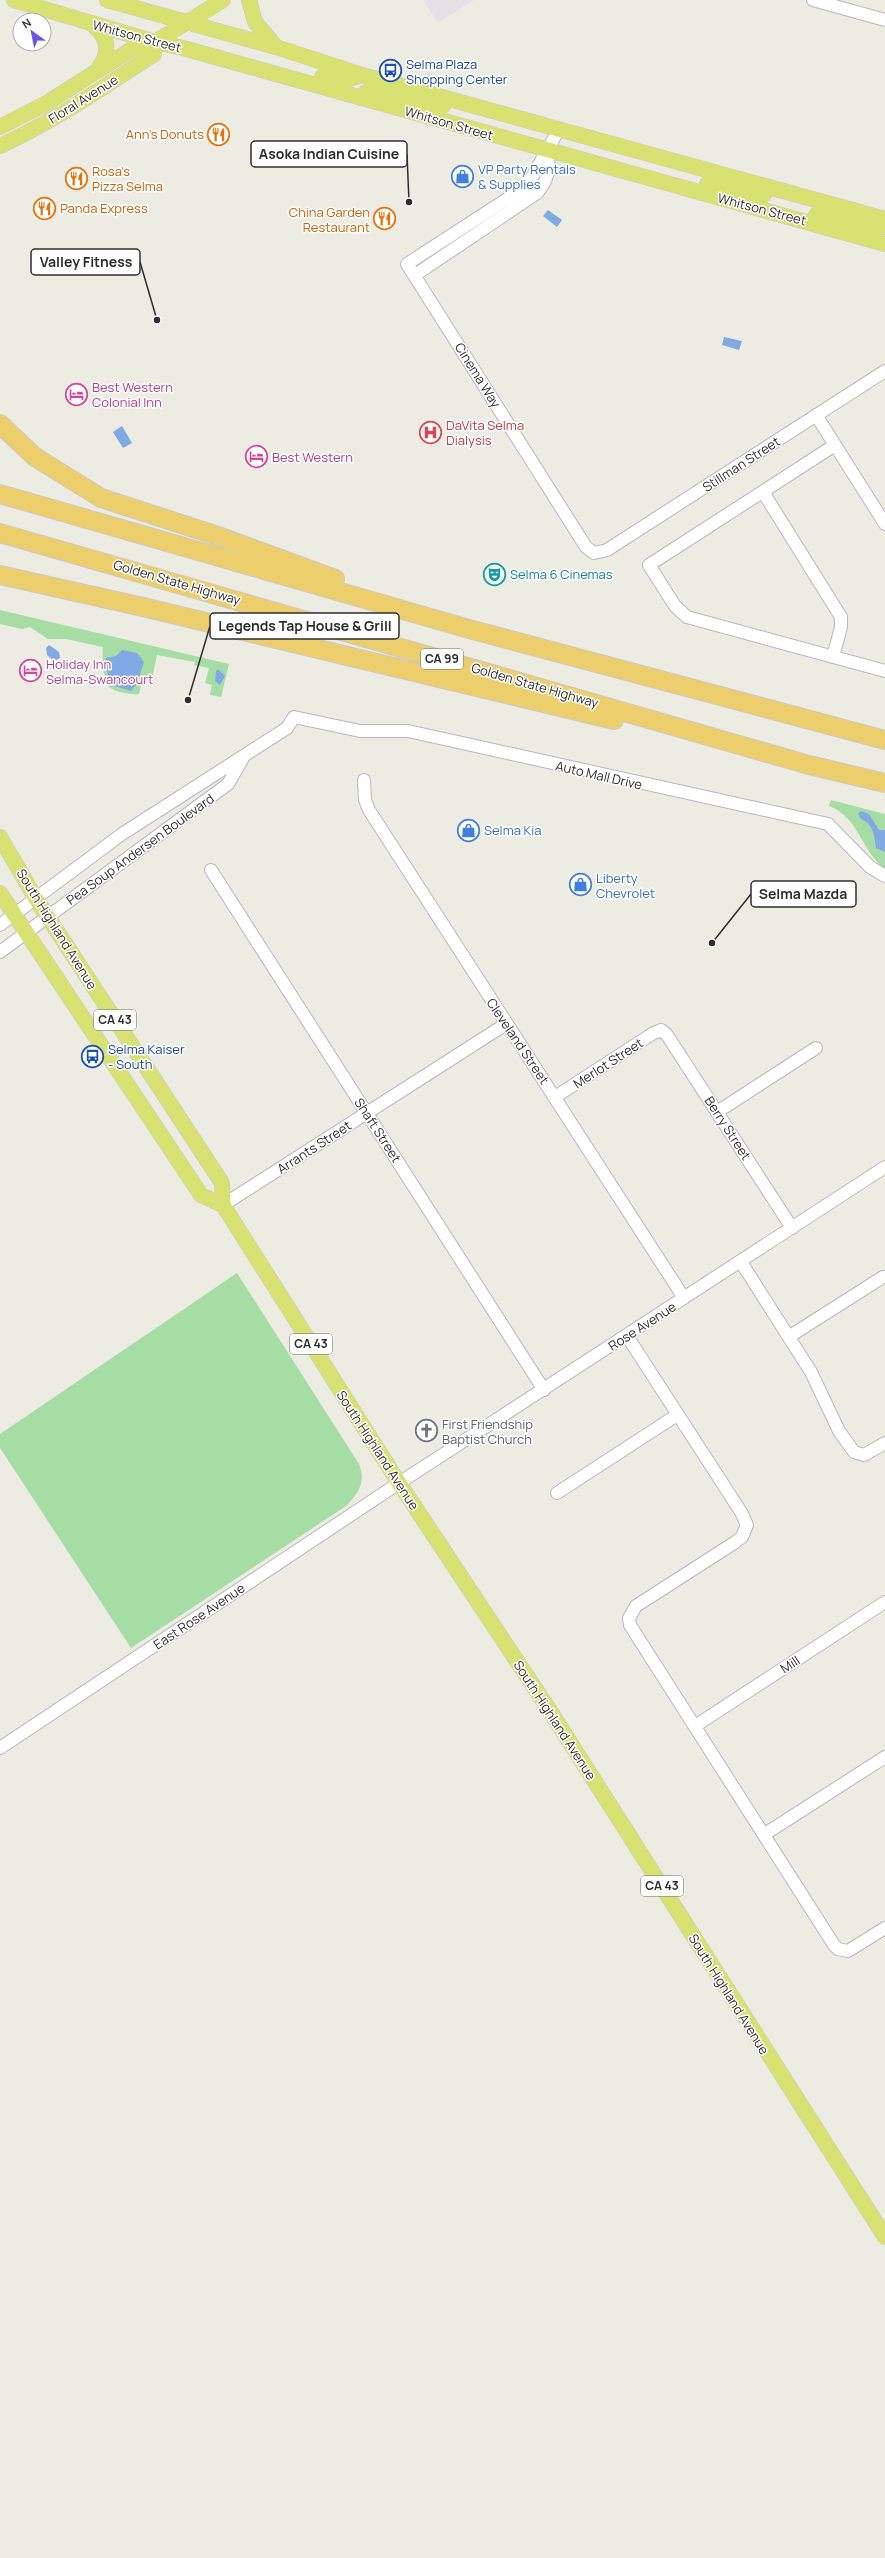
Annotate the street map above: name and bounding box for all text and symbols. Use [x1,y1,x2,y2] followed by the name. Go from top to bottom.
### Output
[12,12,52,52] north arrow
[19,15,34,32] text: N
[91,16,183,56] street label: Whitson Street
[406,55,508,88] place label: Selma Plaza Shopping Center
[377,58,403,84] bus stop icon: Selma Plaza Shopping Center
[45,70,122,128] street label: Floral Avenue
[403,102,495,144] street label: Whitson Street
[206,121,232,147] restaurant icon: Ann's Donuts
[126,125,204,143] place label: Ann's Donuts
[251,141,407,167] callout: Asoka Indian Cuisine
[259,144,399,163] text: Asoka Indian Cuisine
[478,160,576,193] place label: VP Party Rentals & Supplies
[92,162,163,195] place label: Rosa's Pizza Selma
[449,163,475,189] shop icon: VP Party Rentals & Supplies
[63,165,89,191] restaurant icon: Rosa's Pizza Selma
[716,189,808,229] street label: Whitson Street
[32,195,58,221] restaurant icon: Panda Express
[60,199,148,217] place label: Panda Express
[289,203,370,236] place label: China Garden Restaurant
[372,206,398,232] restaurant icon: China Garden Restaurant
[31,249,140,275] callout: Valley Fitness
[40,252,133,271] text: Valley Fitness
[451,339,505,411] street label: Cinema Way
[92,378,173,411] place label: Best Western Colonial Inn
[64,381,90,407] hotel icon: Best Western Colonial Inn
[446,416,524,449] place label: DaVita Selma Dialysis
[418,419,444,445] hospital icon: DaVita Selma Dialysis
[699,432,783,496] street label: Stillman Street
[244,444,270,470] hotel icon: Best Western
[272,448,353,466] place label: Best Western
[111,555,243,609] street label: Golden State Highway
[482,561,508,587] theatre icon: Selma 6 Cinemas
[510,565,613,583] place label: Selma 6 Cinemas
[210,613,399,639] callout: Legends Tap House & Grill
[218,616,392,635] text: Legends Tap House & Grill
[421,649,463,669] road number: CA 99
[46,655,153,688] place label: Holiday Inn Selma-Swancourt
[17,658,43,684] hotel icon: Holiday Inn Selma-Swancourt
[469,658,601,712] street label: Golden State Highway
[554,756,644,794] street label: Auto Mall Drive
[63,789,217,909] street label: Pea Soup Andersen Boulevard
[455,817,481,843] shop icon: Selma Kia
[484,821,541,839] place label: Selma Kia
[13,865,102,993] street label: South Highland Avenue
[596,869,655,902] place label: Liberty Chevrolet
[568,872,594,898] shop icon: Liberty Chevrolet
[751,881,856,907] callout: Selma Mazda
[759,884,847,903] text: Selma Mazda
[483,994,553,1088] street label: Cleveland Street
[94,1010,136,1030] road number: CA 43
[570,1034,646,1092] street label: Merlot Street
[108,1040,185,1073] place label: Selma Kaiser - South
[79,1043,105,1069] bus stop icon: Selma Kaiser - South
[701,1093,755,1163] street label: Berry Street
[350,1094,406,1166] street label: Shaft Street
[273,1116,355,1178] street label: Arrants Street
[605,1297,680,1355] street label: Rose Avenue
[290,1334,332,1354] road number: CA 43
[333,1387,424,1514] street label: South Highland Avenue
[442,1415,533,1448] place label: First Friendship Baptist Church
[414,1418,440,1444] church icon: First Friendship Baptist Church
[150,1579,249,1653] street label: East Rose Avenue
[777,1651,803,1677] street label: Mill
[510,1657,601,1784] street label: South Highland Avenue
[641,1876,683,1896] road number: CA 43
[685,1930,774,2058] street label: South Highland Avenue

